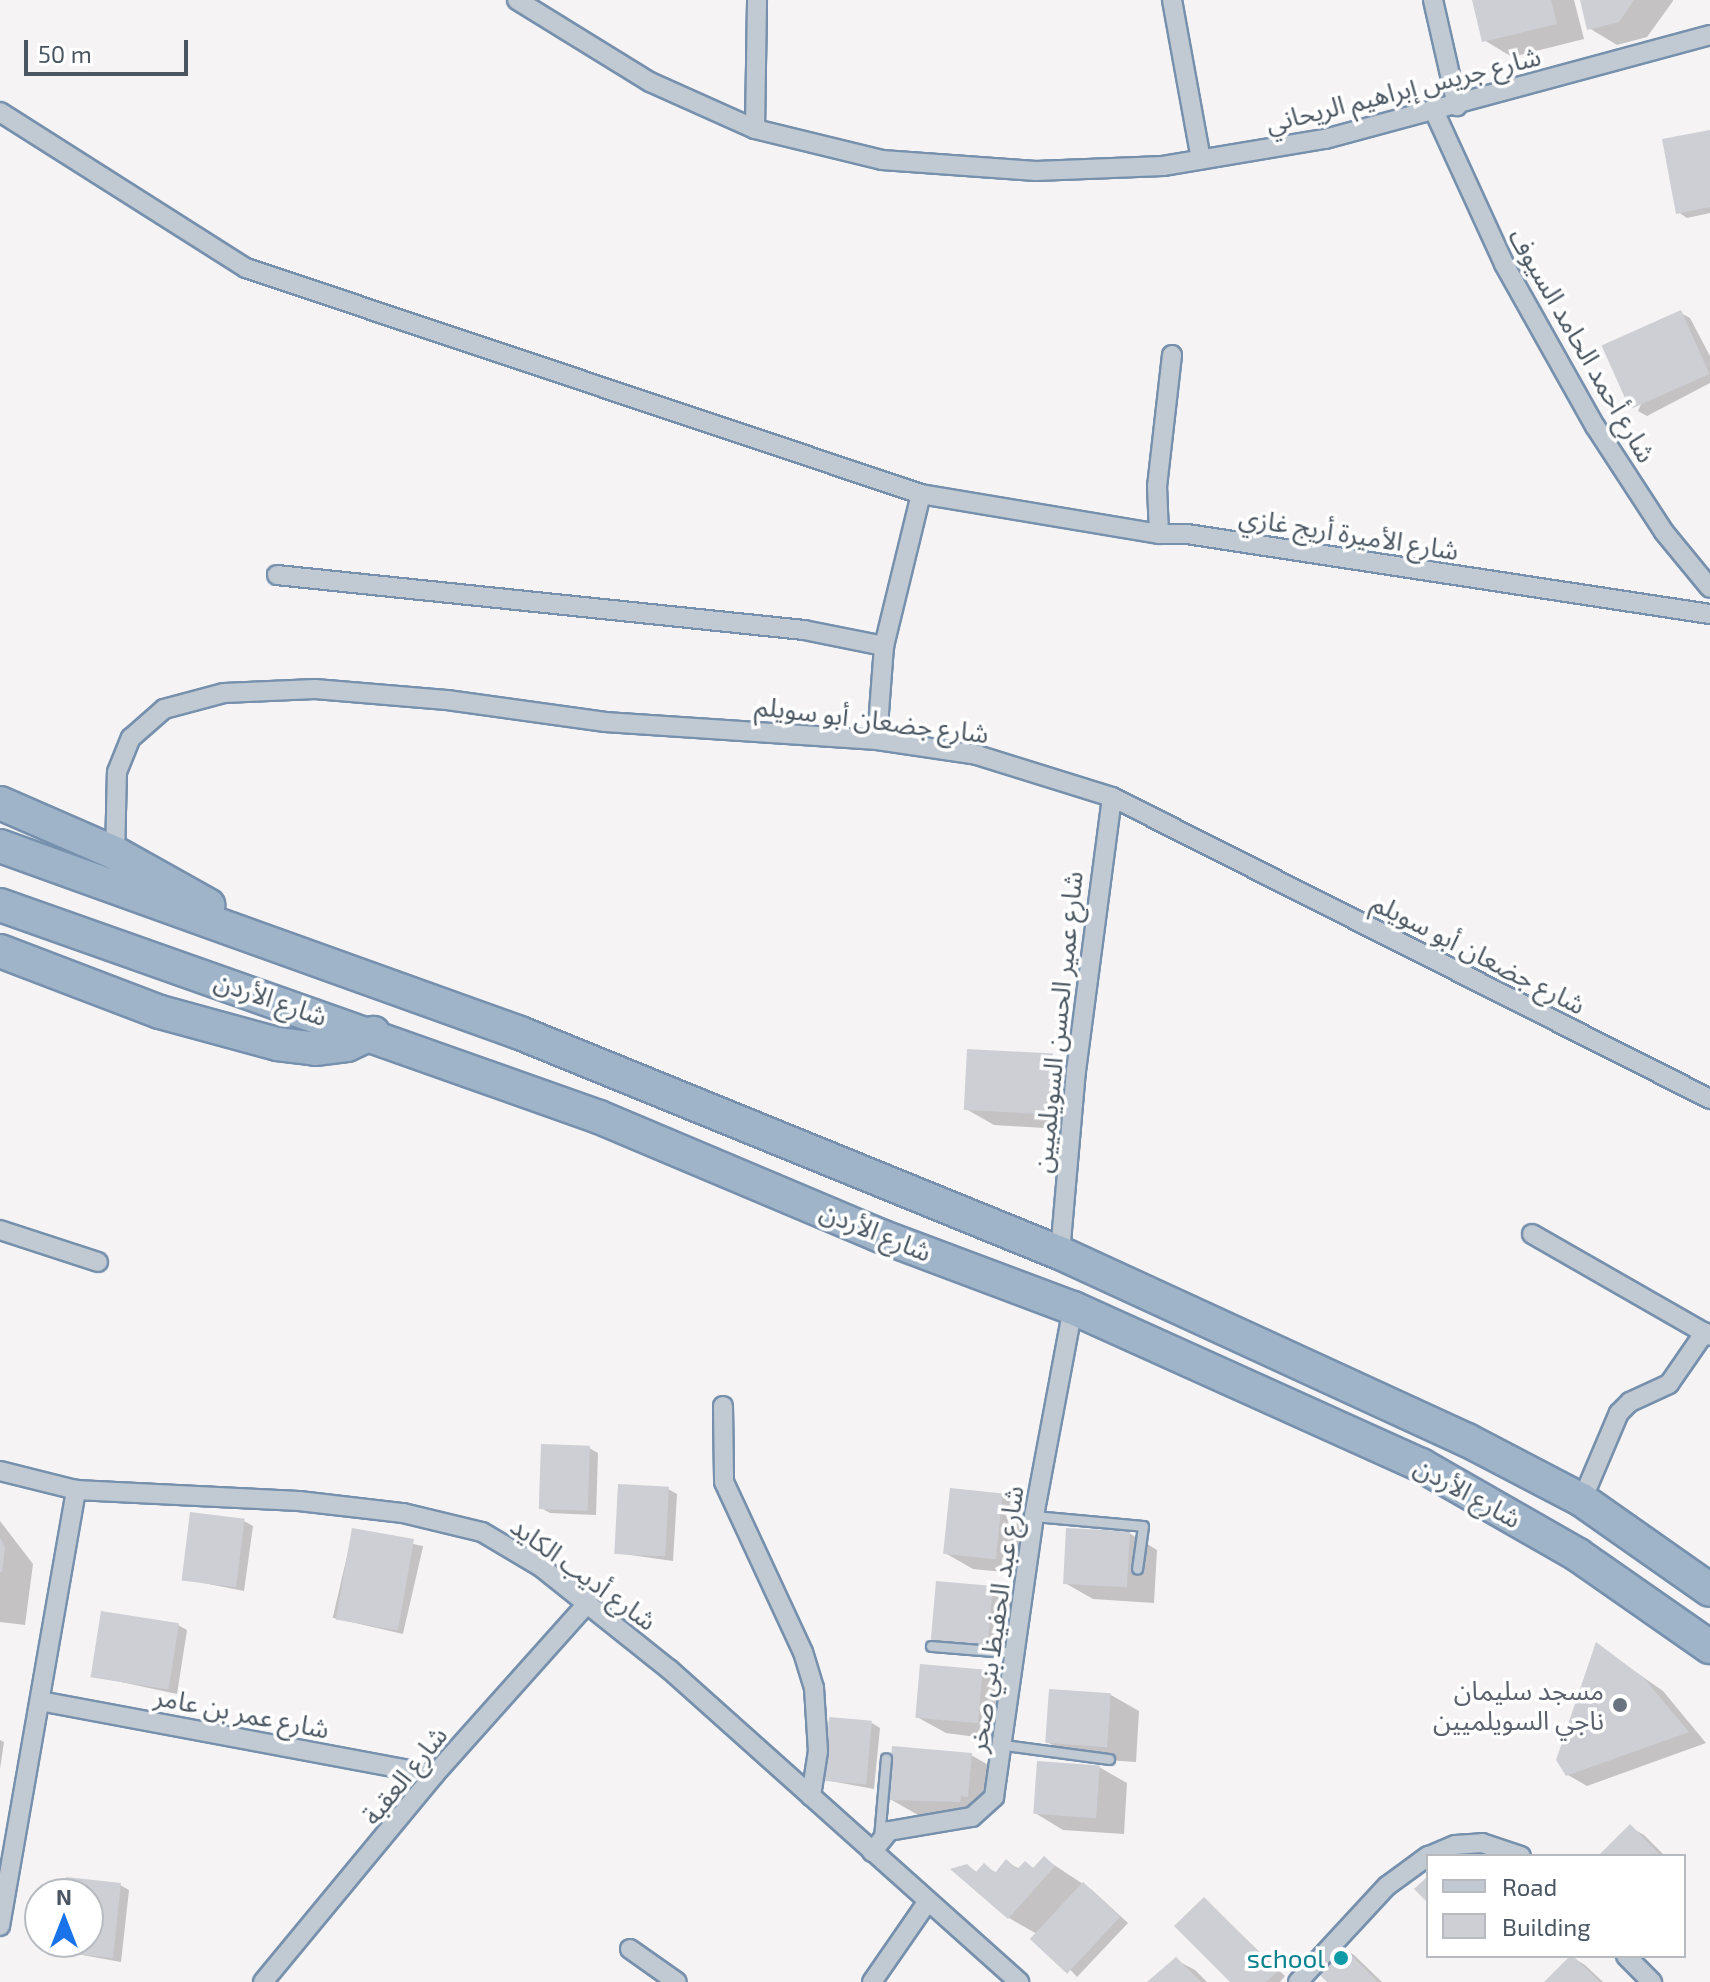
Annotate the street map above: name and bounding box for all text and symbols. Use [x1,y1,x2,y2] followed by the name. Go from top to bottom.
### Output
[28,24,192,74] scale bar
[38,39,92,68] text: 50 m
[1262,40,1544,138] street label: شارع جريس إبراهيم الريحاني
[1503,222,1663,468] street label: شارع أحمد الحامد السيوف
[1237,500,1461,566] street label: شارع الأميرة أريج غازي
[753,689,991,749] street label: شارع جضعان أبو سويلم
[1026,870,1088,1174] street label: شارع عمير الحسن السويلميين
[1367,886,1591,1020] street label: شارع جضعان أبو سويلم
[211,964,331,1032] street label: شارع الأردن
[816,1195,936,1267] street label: شارع الأردن
[1409,1450,1527,1534] street label: شارع الأردن
[961,1484,1029,1754] street label: شارع عبد الحفيظ بني صخر
[505,1510,663,1636] street label: شارع أديب الكايد
[1433,1674,1604,1736] place label: مسجد سليمان ناجي السويلميين
[152,1680,332,1744] street label: شارع عمر بن عامر
[1611,1696,1629,1714] marker: مسجد سليمان ناجي السويلميين
[355,1720,453,1830] street label: شارع العقبة
[1426,1854,1686,1958] legend
[1502,1872,1557,1901] text: Road
[24,1878,104,1958] north arrow
[56,1883,72,1909] text: N
[1502,1912,1591,1941] text: Building
[1247,1942,1325,1974] place label: school
[1332,1949,1350,1967] marker: school

